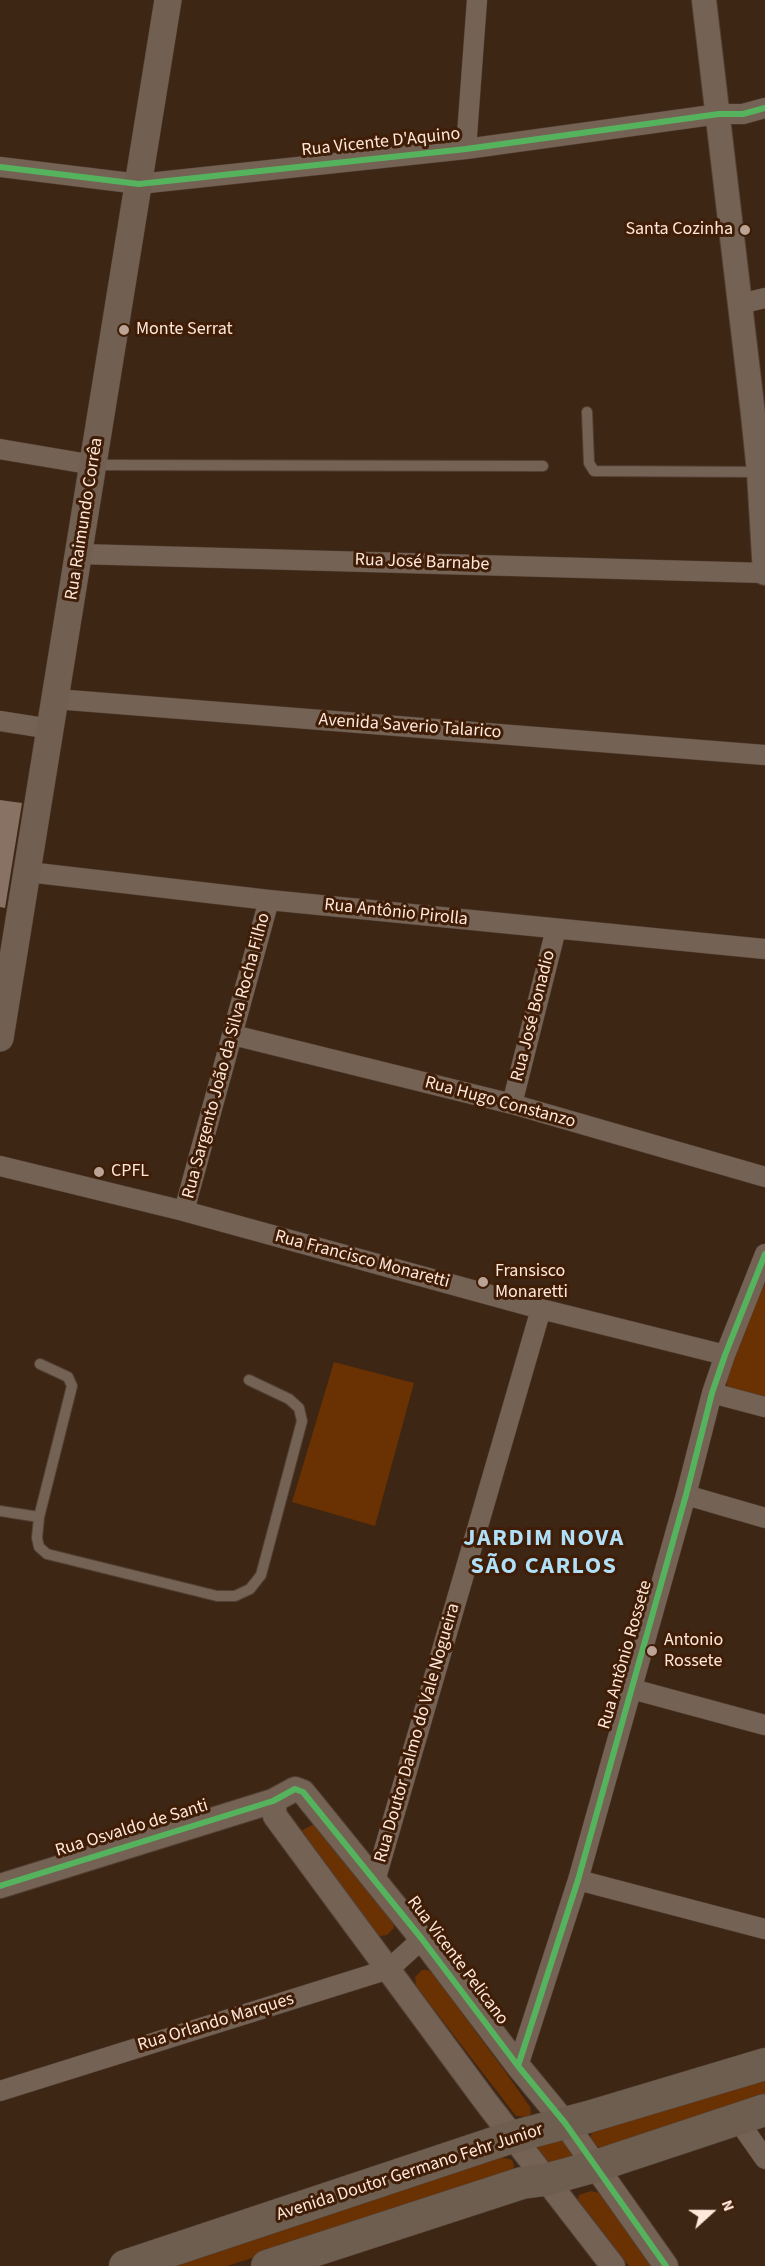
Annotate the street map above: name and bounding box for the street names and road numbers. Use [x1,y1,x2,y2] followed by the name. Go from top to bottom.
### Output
[301,124,461,162] street label: Rua Vicente D'Aquino
[61,436,109,602] street label: Rua Raimundo Corrêa
[354,550,490,576] street label: Rua José Barnabe
[318,710,502,744] street label: Avenida Saverio Talarico
[323,895,469,931] street label: Rua Antônio Pirolla
[178,911,276,1201] street label: Rua Sargento João da Silva Rocha Filho
[507,948,561,1084] street label: Rua José Bonadio
[422,1072,578,1134] street label: Rua Hugo Constanzo
[272,1226,452,1294] street label: Rua Francisco Monaretti
[594,1578,658,1732] street label: Rua Antônio Rossete
[371,1601,465,1865] street label: Rua Doutor Dalmo do Vale Nogueira
[53,1795,211,1863] street label: Rua Osvaldo de Santi
[401,1892,513,2030] street label: Rua Vicente Pelicano
[135,1989,297,2057] street label: Rua Orlando Marques
[274,2120,546,2226] street label: Avenida Doutor Germano Fehr Junior

